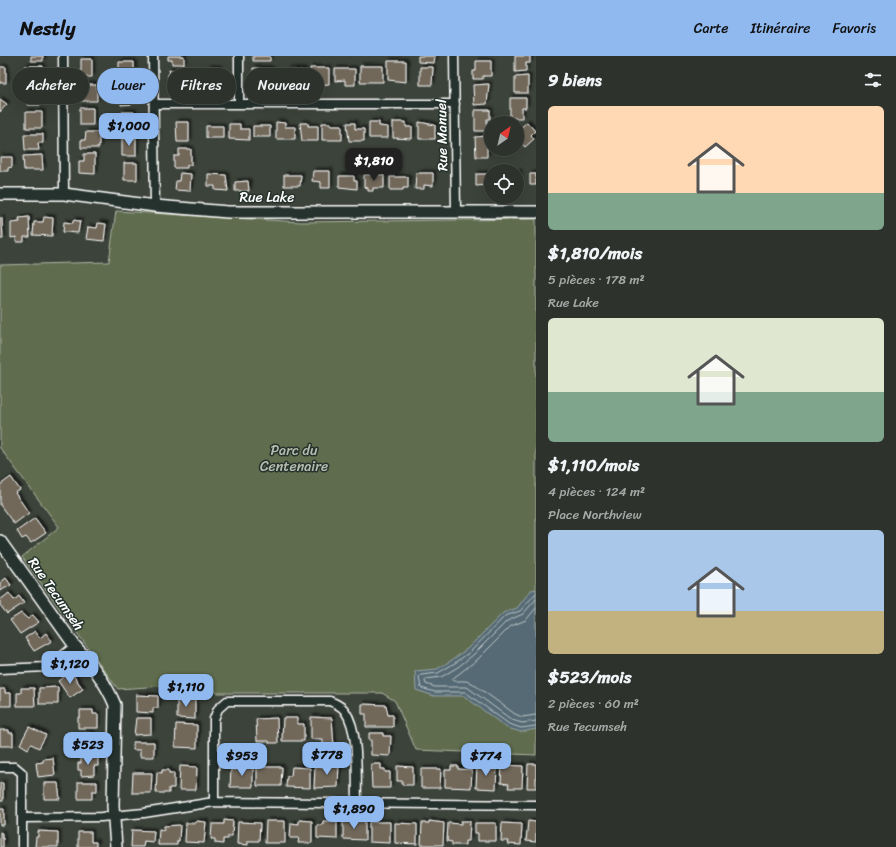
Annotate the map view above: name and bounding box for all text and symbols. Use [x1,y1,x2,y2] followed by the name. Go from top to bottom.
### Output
[20,12,75,45] text: Nestly
[694,16,729,41] text: Carte
[751,16,810,41] text: Itinéraire
[832,16,876,41] text: Favoris
[548,65,602,95] text: 9 biens
[12,68,89,104] chip: Acheter
[97,68,159,104] chip: Louer
[167,68,236,104] chip: Filtres
[244,68,324,104] chip: Nouveau
[862,69,884,91] icon: filters
[429,98,455,171] street label: Rue Manuel
[96,113,162,147] pin: $1,000
[108,114,150,137] text: $1,000
[484,116,524,156] north arrow
[484,116,524,204] map controls
[680,132,752,204] icon: home
[341,148,407,182] pin: $1,810
[354,149,394,172] text: $1,810
[484,164,524,204] button: locate
[240,185,294,210] street label: Rue Lake
[548,238,642,268] text: $1,810/mois
[548,268,645,291] text: 5 pièces · 178 m²
[548,291,599,314] text: Rue Lake
[680,344,752,416] icon: home
[260,438,328,479] park label: Parc du Centenaire
[548,450,639,480] text: $1,110/mois
[548,480,645,503] text: 4 pièces · 124 m²
[548,503,641,526] text: Place Northview
[21,552,91,636] street label: Rue Tecumseh
[680,556,752,628] icon: home
[37,651,103,685] pin: $1,120
[50,652,90,675] text: $1,120
[548,662,632,692] text: $523/mois
[153,674,219,708] pin: $1,110
[167,675,205,698] text: $1,110
[548,692,639,715] text: 2 pièces · 60 m²
[548,715,627,738] text: Rue Tecumseh
[64,732,112,766] pin: $523
[72,733,104,756] text: $523
[303,742,351,776] pin: $778
[218,743,266,777] pin: $953
[311,743,343,766] text: $778
[462,743,510,777] pin: $774
[226,744,258,767] text: $953
[470,744,502,767] text: $774
[321,796,387,830] pin: $1,890
[333,797,375,820] text: $1,890

